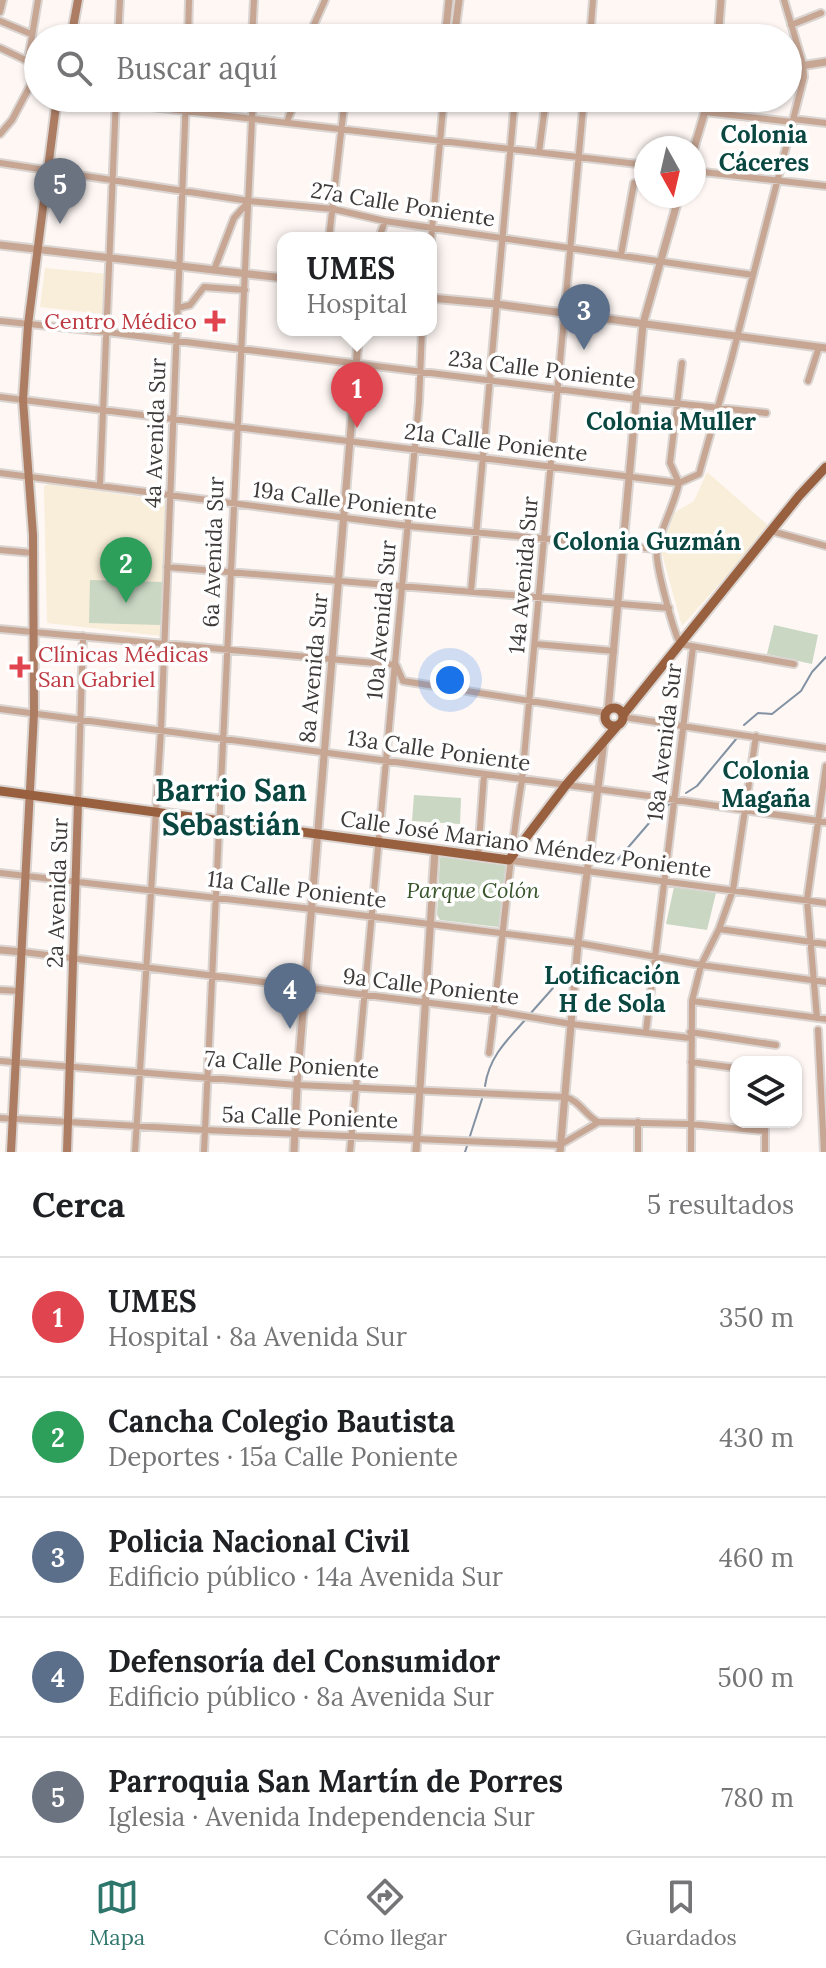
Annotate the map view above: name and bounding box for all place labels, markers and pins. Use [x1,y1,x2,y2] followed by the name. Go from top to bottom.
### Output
[34,158,86,224] pin: 5
[558,284,610,350] pin: 3
[44,307,197,335] place label: Centro Médico
[204,310,226,332] marker: Centro Médico
[331,362,383,428] pin: 1
[100,537,152,603] pin: 2
[38,640,208,693] place label: Clínicas Médicas San Gabriel
[9,656,31,678] marker: Clínicas Médicas San Gabriel
[264,963,316,1029] pin: 4

